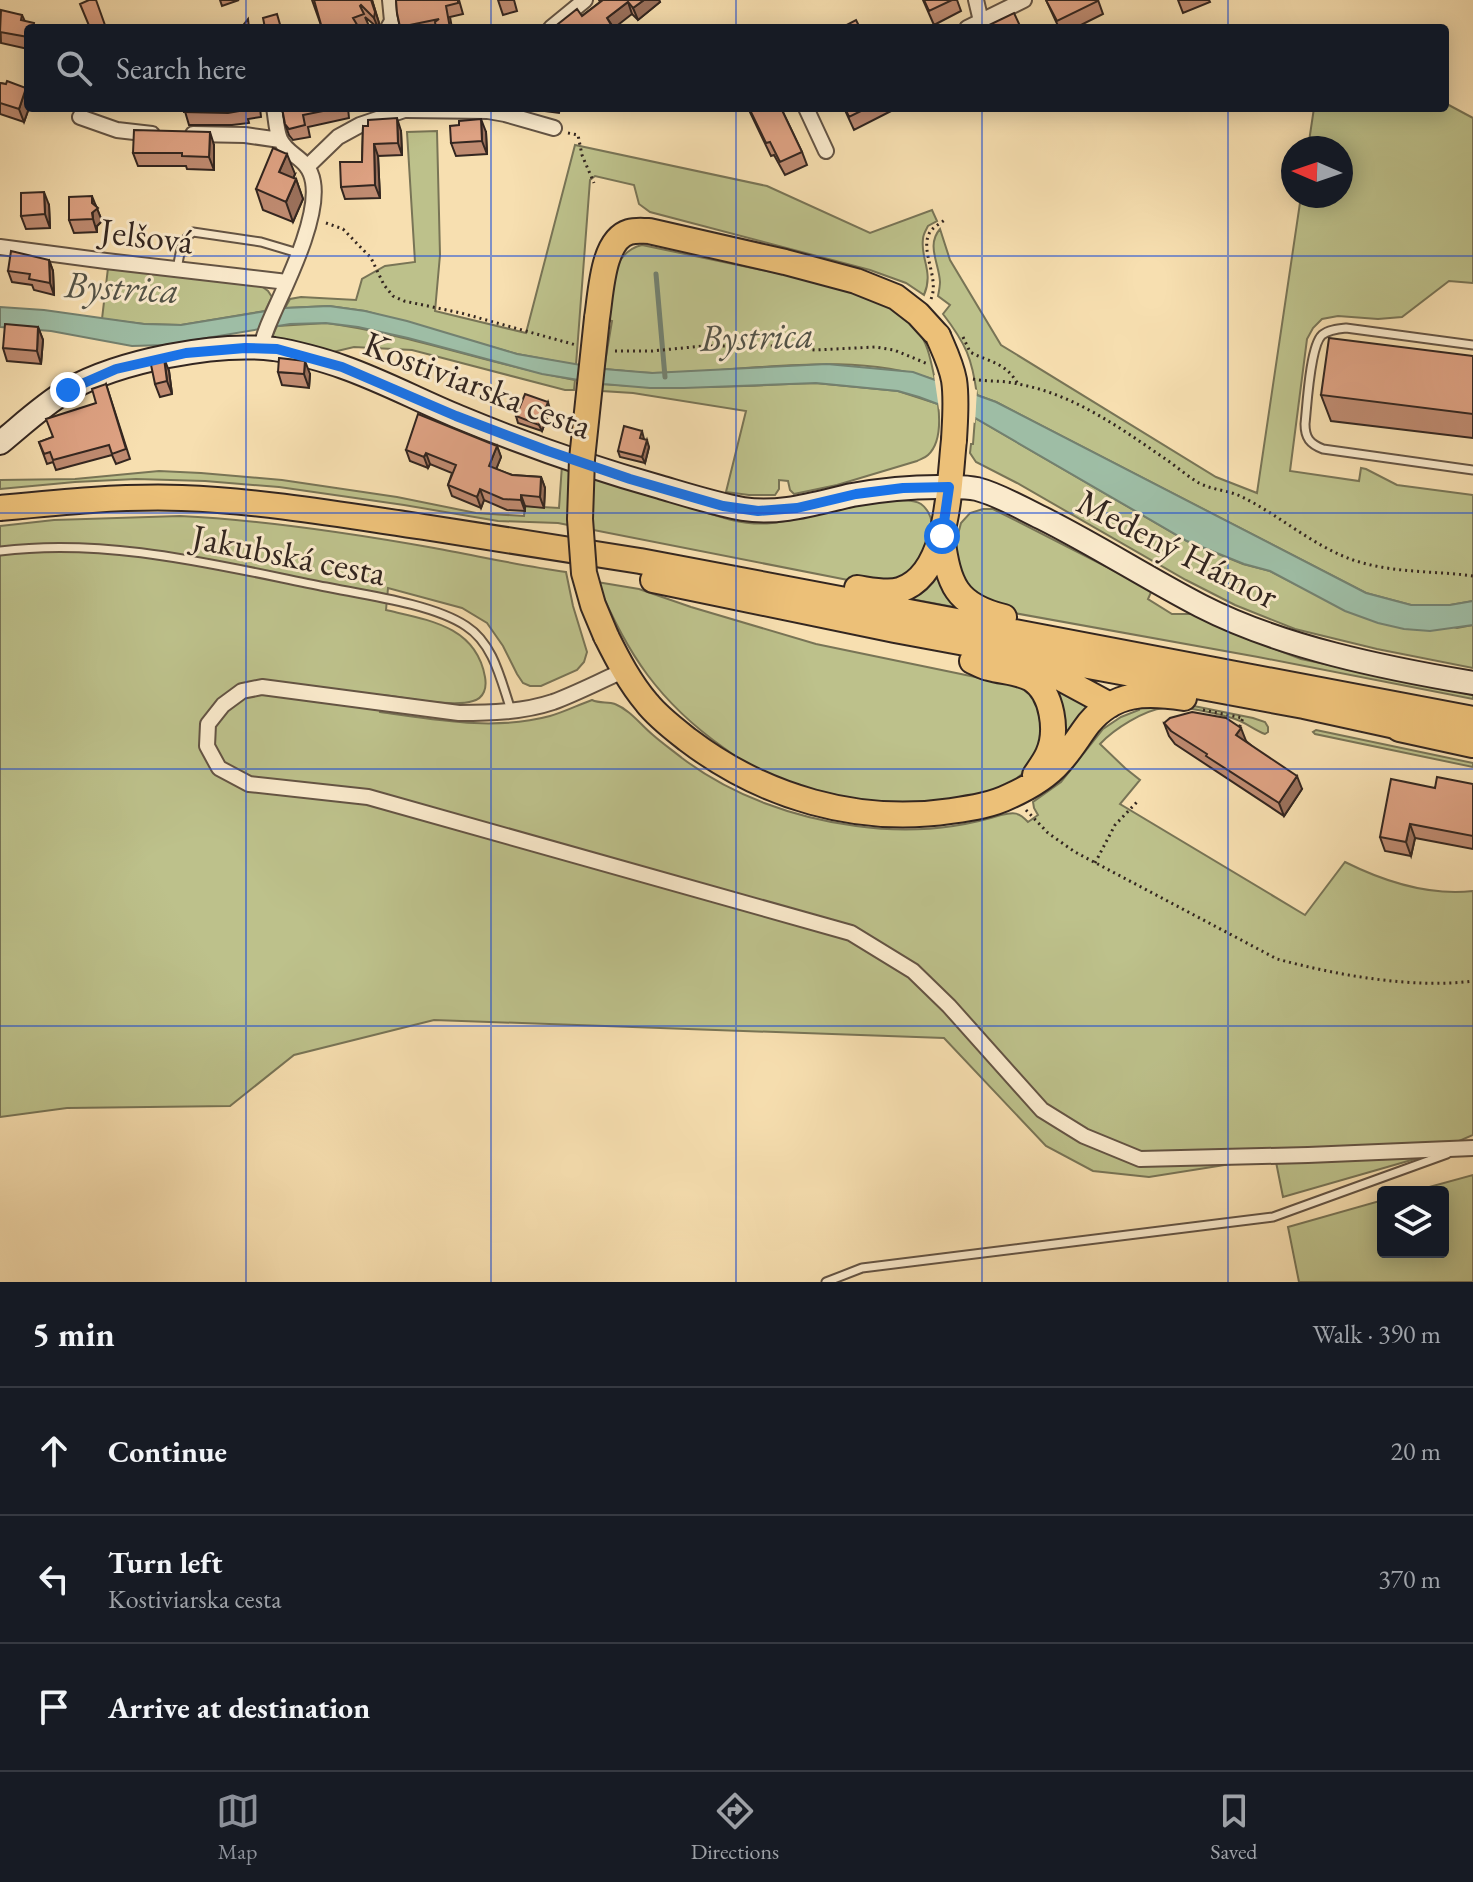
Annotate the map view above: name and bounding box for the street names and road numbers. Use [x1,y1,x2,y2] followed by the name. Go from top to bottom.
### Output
[95,206,197,265] street label: Jelšová
[357,319,599,450] street label: Kostiviarska cesta
[1069,478,1286,619] street label: Medený Hámor
[185,512,390,596] street label: Jakubská cesta

